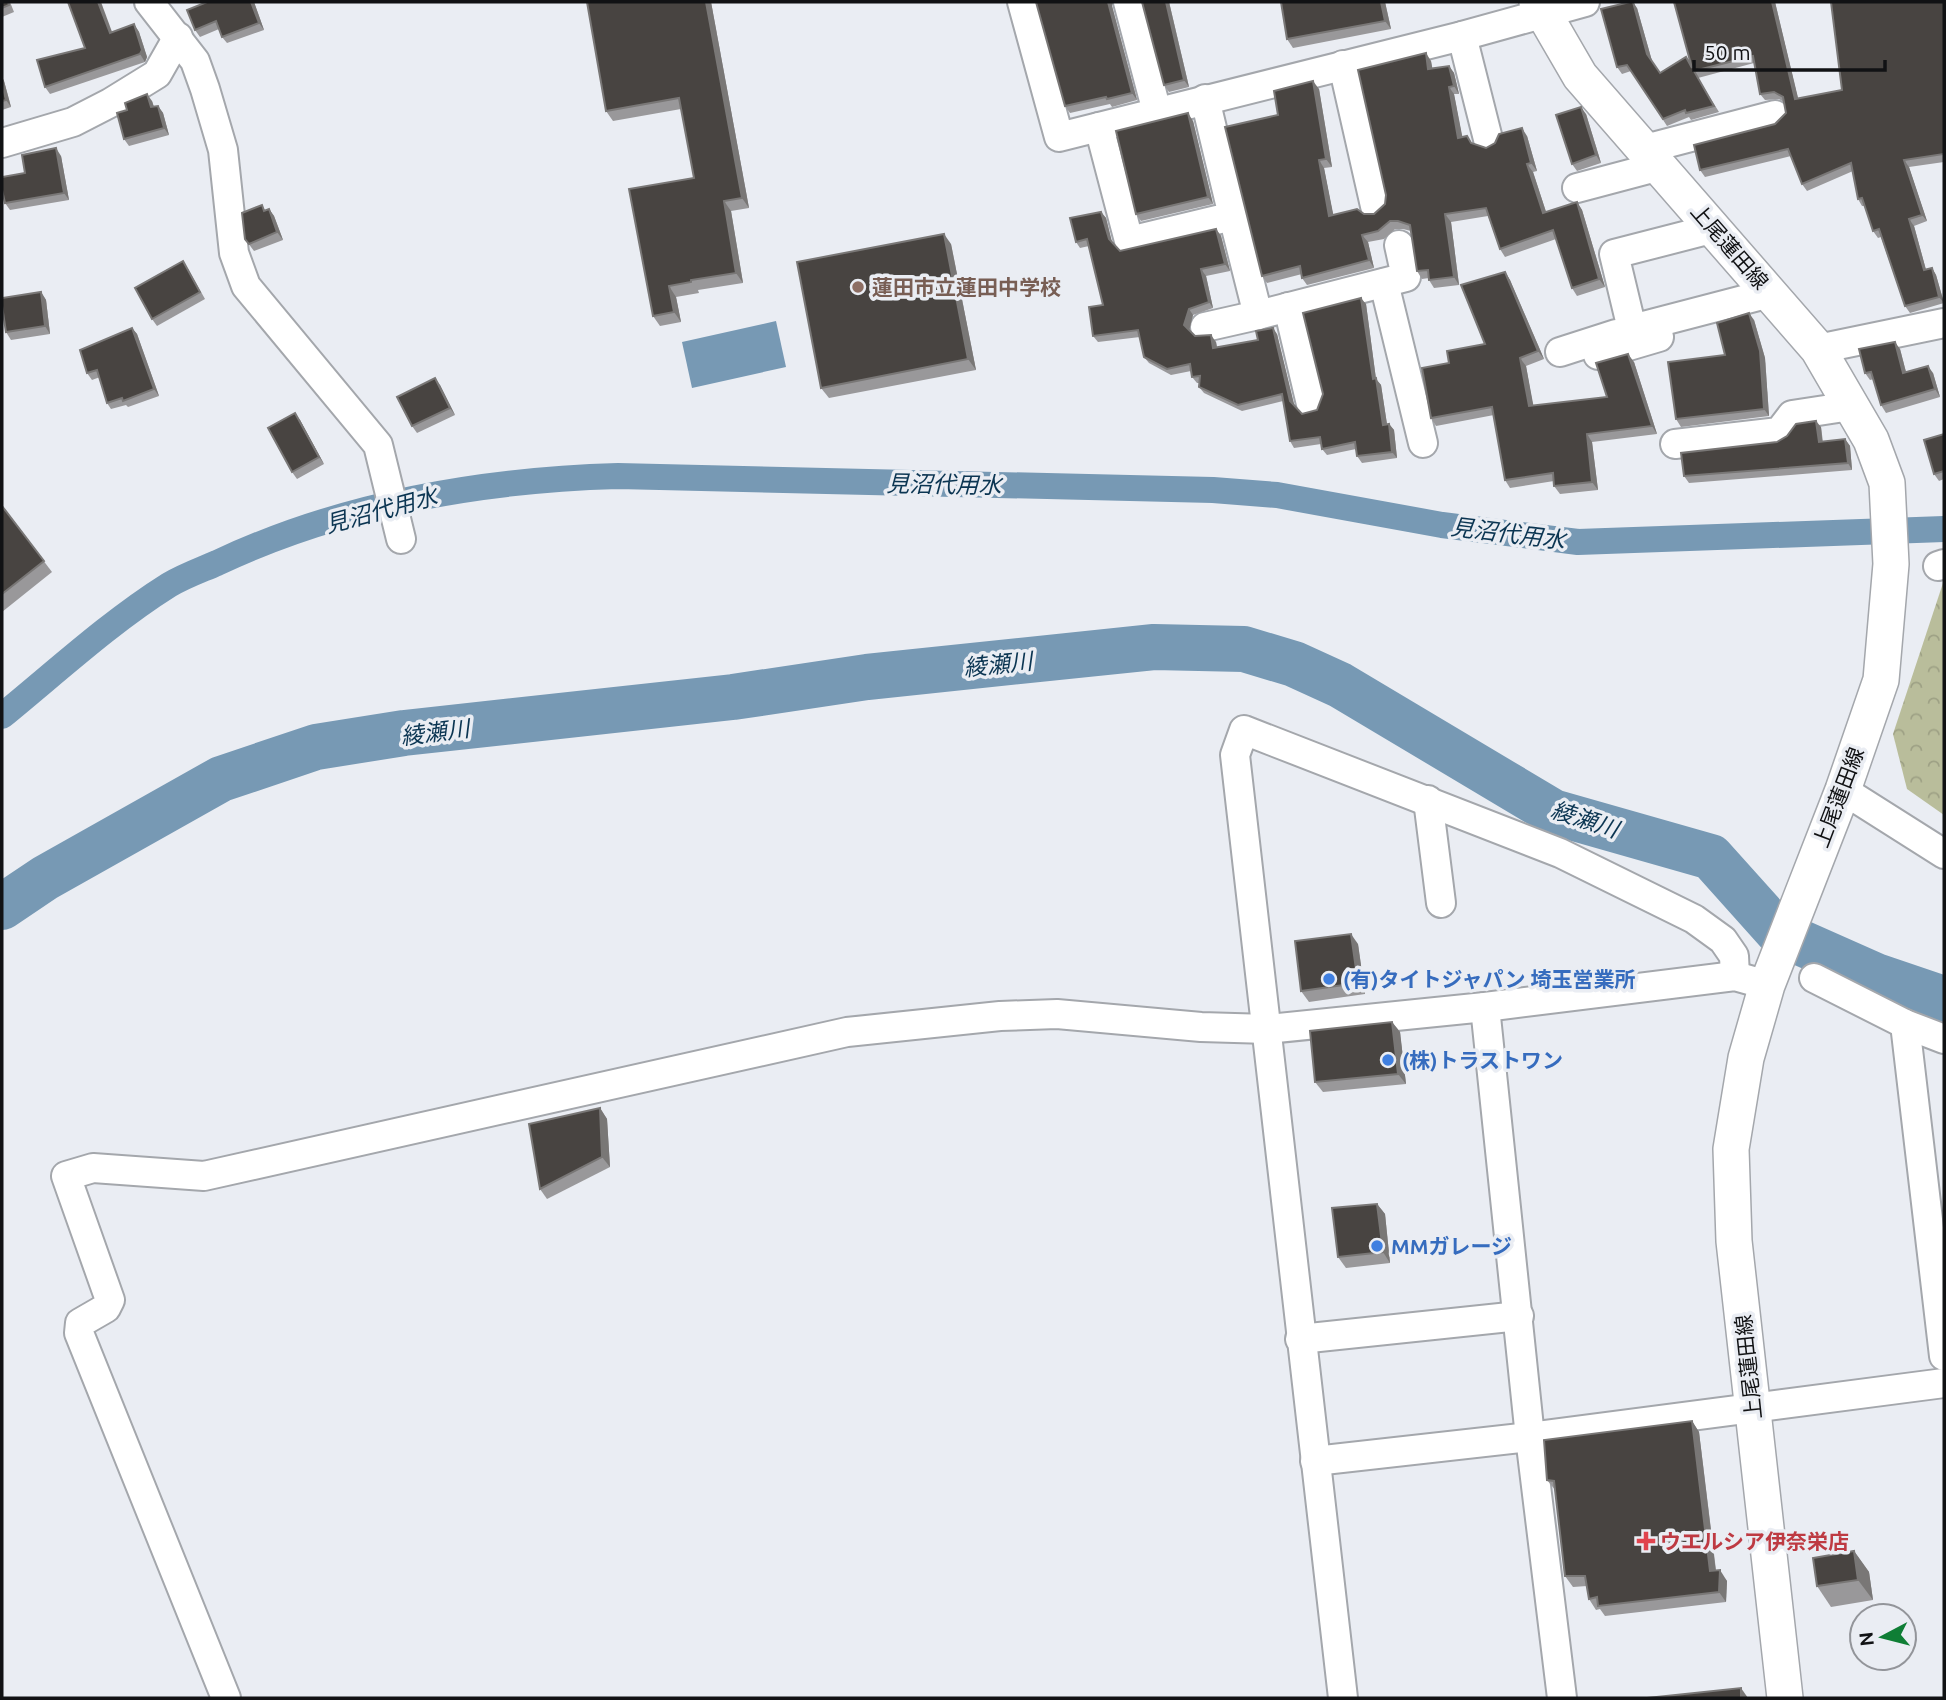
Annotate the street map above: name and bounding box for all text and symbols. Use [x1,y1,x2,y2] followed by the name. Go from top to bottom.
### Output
[1694,28,1885,72] scale bar
[1704,40,1751,64] text: 50 m
[1687,199,1773,293] street label: 上尾蓮田線
[872,275,1061,299] place label: 蓮田市立蓮田中学校
[850,279,866,295] marker: 蓮田市立蓮田中学校
[886,470,1005,498] water label: 見沼代用水
[322,482,443,537] water label: 見沼代用水
[1449,514,1570,553] water label: 見沼代用水
[962,648,1037,680] water label: 綾瀬川
[399,715,474,749] water label: 綾瀬川
[1808,744,1868,850] street label: 上尾蓮田線
[1548,796,1625,842] water label: 綾瀬川
[1343,967,1636,991] place label: (有)タイトジャパン 埼玉営業所
[1321,971,1337,987] marker: (有)タイトジャパン 埼玉営業所
[1402,1048,1563,1072] place label: (株)トラストワン
[1380,1052,1396,1068] marker: (株)トラストワン
[1391,1234,1512,1258] place label: MMガレージ
[1369,1238,1385,1254] marker: MMガレージ
[1731,1314,1765,1420] street label: 上尾蓮田線
[1660,1529,1849,1553] place label: ウエルシア伊奈栄店
[1638,1533,1654,1549] marker: ウエルシア伊奈栄店
[1848,1602,1918,1672] north arrow
[1854,1631,1878,1647] text: N

